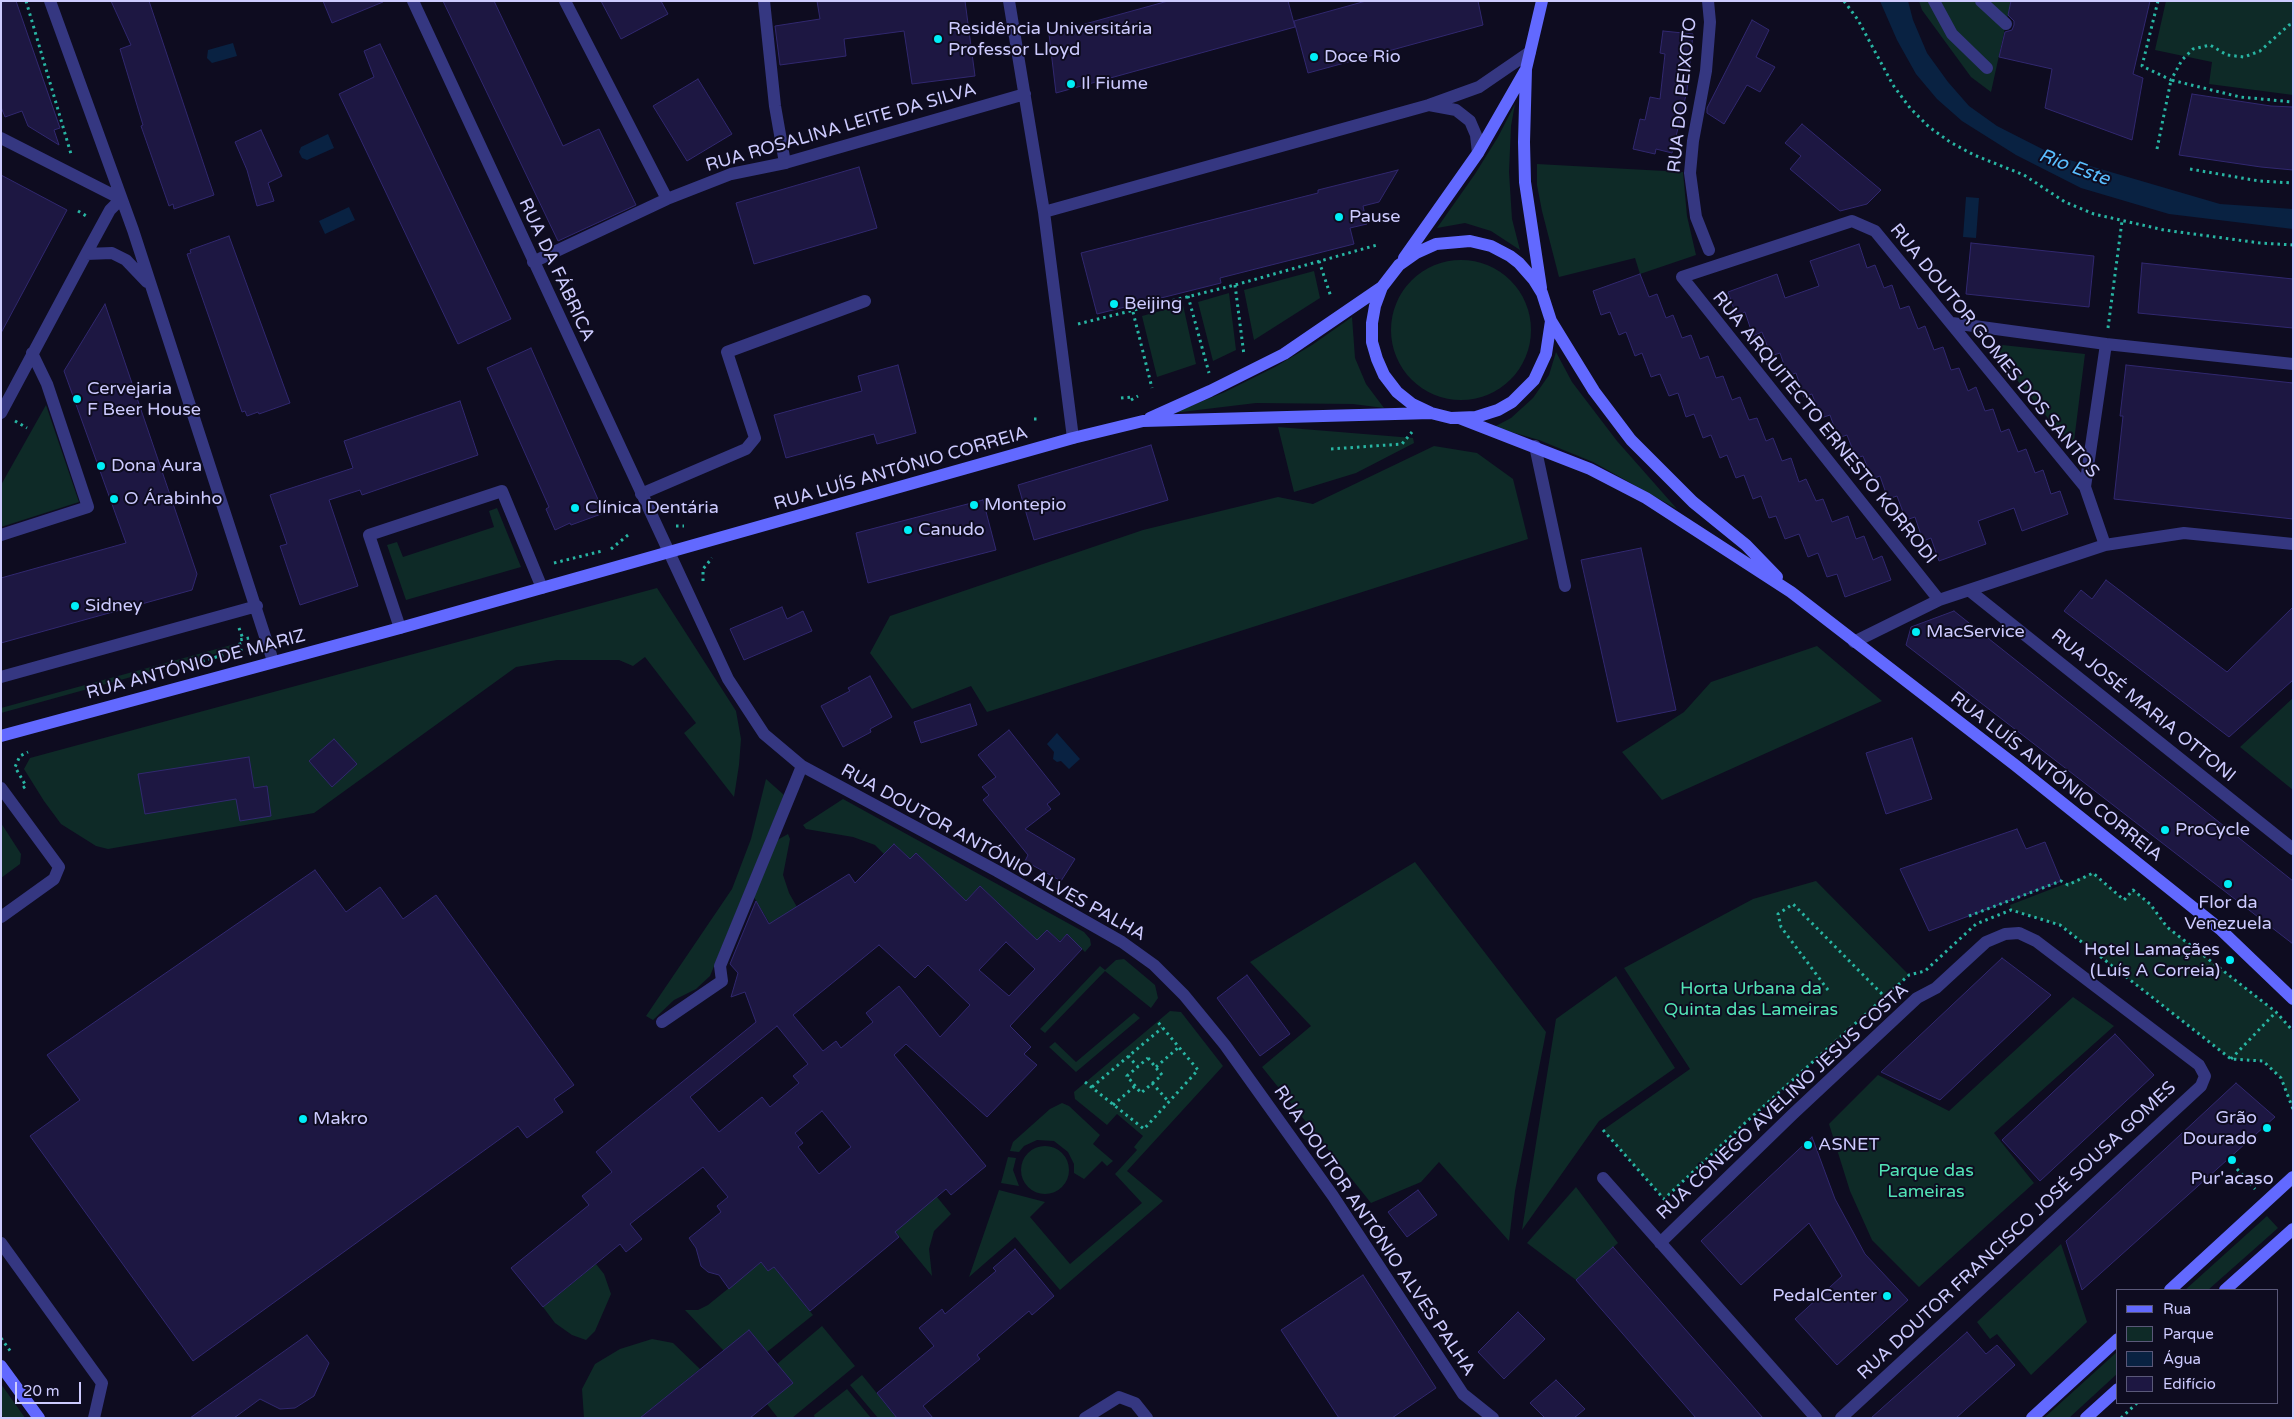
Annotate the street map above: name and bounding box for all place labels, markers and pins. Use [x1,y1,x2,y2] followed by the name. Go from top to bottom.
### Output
[948,18,1152,60] place label: Residência Universitária Professor Lloyd
[932,33,944,45] marker: Residência Universitária Professor Lloyd
[1324,46,1401,68] place label: Doce Rio
[1308,51,1320,63] marker: Doce Rio
[1081,73,1148,95] place label: Il Fiume
[1065,78,1077,90] marker: Il Fiume
[1349,206,1400,228] place label: Pause
[1333,211,1345,223] marker: Pause
[1124,293,1182,315] place label: Beijing
[1108,298,1120,310] marker: Beijing
[87,378,201,420] place label: Cervejaria F Beer House
[71,393,83,405] marker: Cervejaria F Beer House
[111,455,202,477] place label: Dona Aura
[95,460,107,472] marker: Dona Aura
[124,488,222,510] place label: O Árabinho
[108,493,120,505] marker: O Árabinho
[984,494,1067,516] place label: Montepio
[585,497,719,519] place label: Clínica Dentária
[968,499,980,511] marker: Montepio
[569,502,581,514] marker: Clínica Dentária
[918,519,985,541] place label: Canudo
[902,524,914,536] marker: Canudo
[85,595,142,617] place label: Sidney
[69,600,81,612] marker: Sidney
[1926,621,2025,643] place label: MacService
[1910,626,1922,638] marker: MacService
[2175,819,2250,841] place label: ProCycle
[2159,824,2171,836] marker: ProCycle
[2222,878,2234,890] marker: Flor da Venezuela
[2184,892,2272,934] place label: Flor da Venezuela
[2084,939,2220,982] place label: Hotel Lamaçães (Luís A Correia)
[2224,954,2236,966] marker: Hotel Lamaçães (Luís A Correia)
[2183,1107,2257,1150] place label: Grão Dourado
[313,1108,368,1130] place label: Makro
[297,1113,309,1125] marker: Makro
[2261,1122,2273,1134] marker: Grão Dourado
[1818,1134,1879,1156] place label: ASNET
[1802,1139,1814,1151] marker: ASNET
[2226,1154,2238,1166] marker: Pur'acaso
[2190,1168,2274,1190] place label: Pur'acaso
[1772,1285,1877,1307] place label: PedalCenter
[1881,1290,1893,1302] marker: PedalCenter

